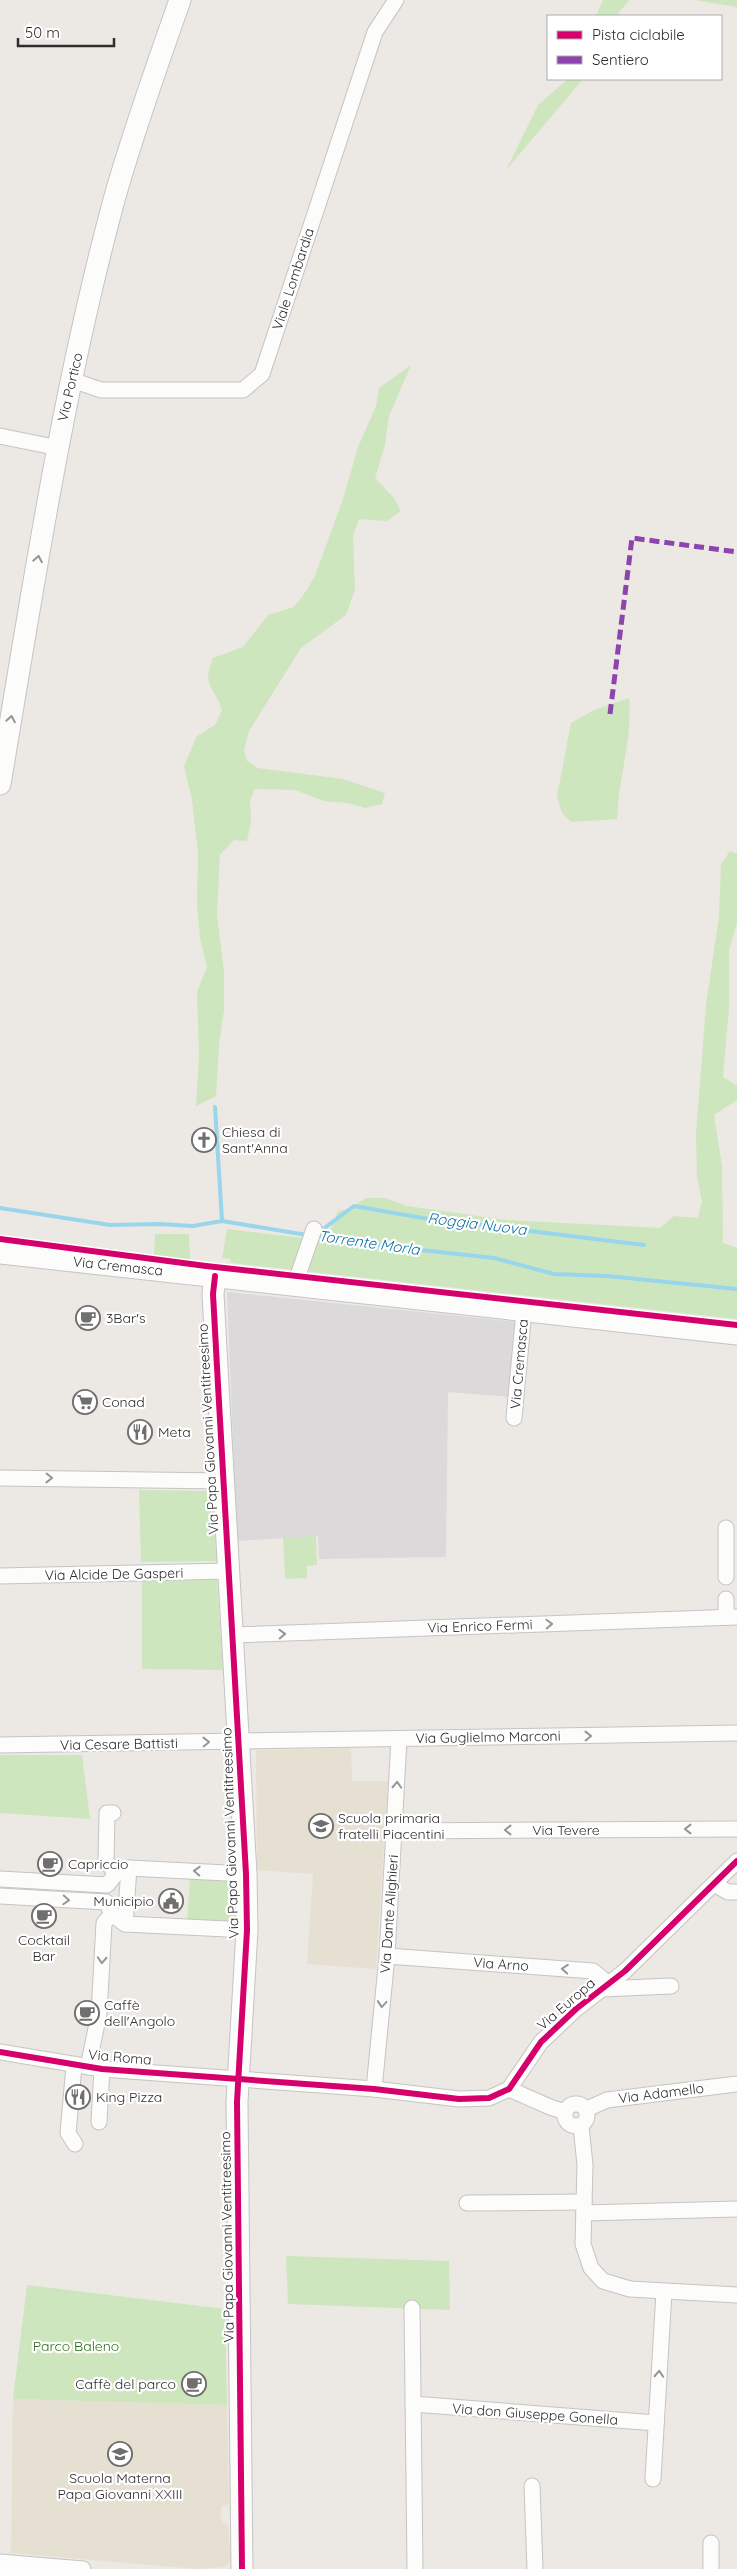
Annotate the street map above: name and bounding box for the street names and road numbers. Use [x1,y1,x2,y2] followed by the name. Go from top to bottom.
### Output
[268,226,318,332] street label: Viale Lombardia
[53,351,87,423] street label: Via Portico
[72,1252,164,1280] street label: Via Cremasca
[506,1318,532,1410] street label: Via Cremasca
[193,1323,223,1535] street label: Via Papa Giovanni Ventitreesimo
[44,1564,184,1584] street label: Via Alcide De Gasperi
[427,1615,533,1637] street label: Via Enrico Fermi
[217,1727,243,1939] street label: Via Papa Giovanni Ventitreesimo
[415,1727,561,1747] street label: Via Guglielmo Marconi
[60,1734,178,1754] street label: Via Cesare Battisti
[532,1821,600,1839] street label: Via Tevere
[376,1854,402,1974] street label: Via Dante Alighieri
[473,1953,529,1975] street label: Via Arno
[533,1974,599,2034] street label: Via Europa
[88,2045,152,2069] street label: Via Roma
[617,2079,705,2107] street label: Via Adamello
[216,2131,238,2343] street label: Via Papa Giovanni Ventitreesimo
[451,2399,619,2429] street label: Via don Giuseppe Gonella

